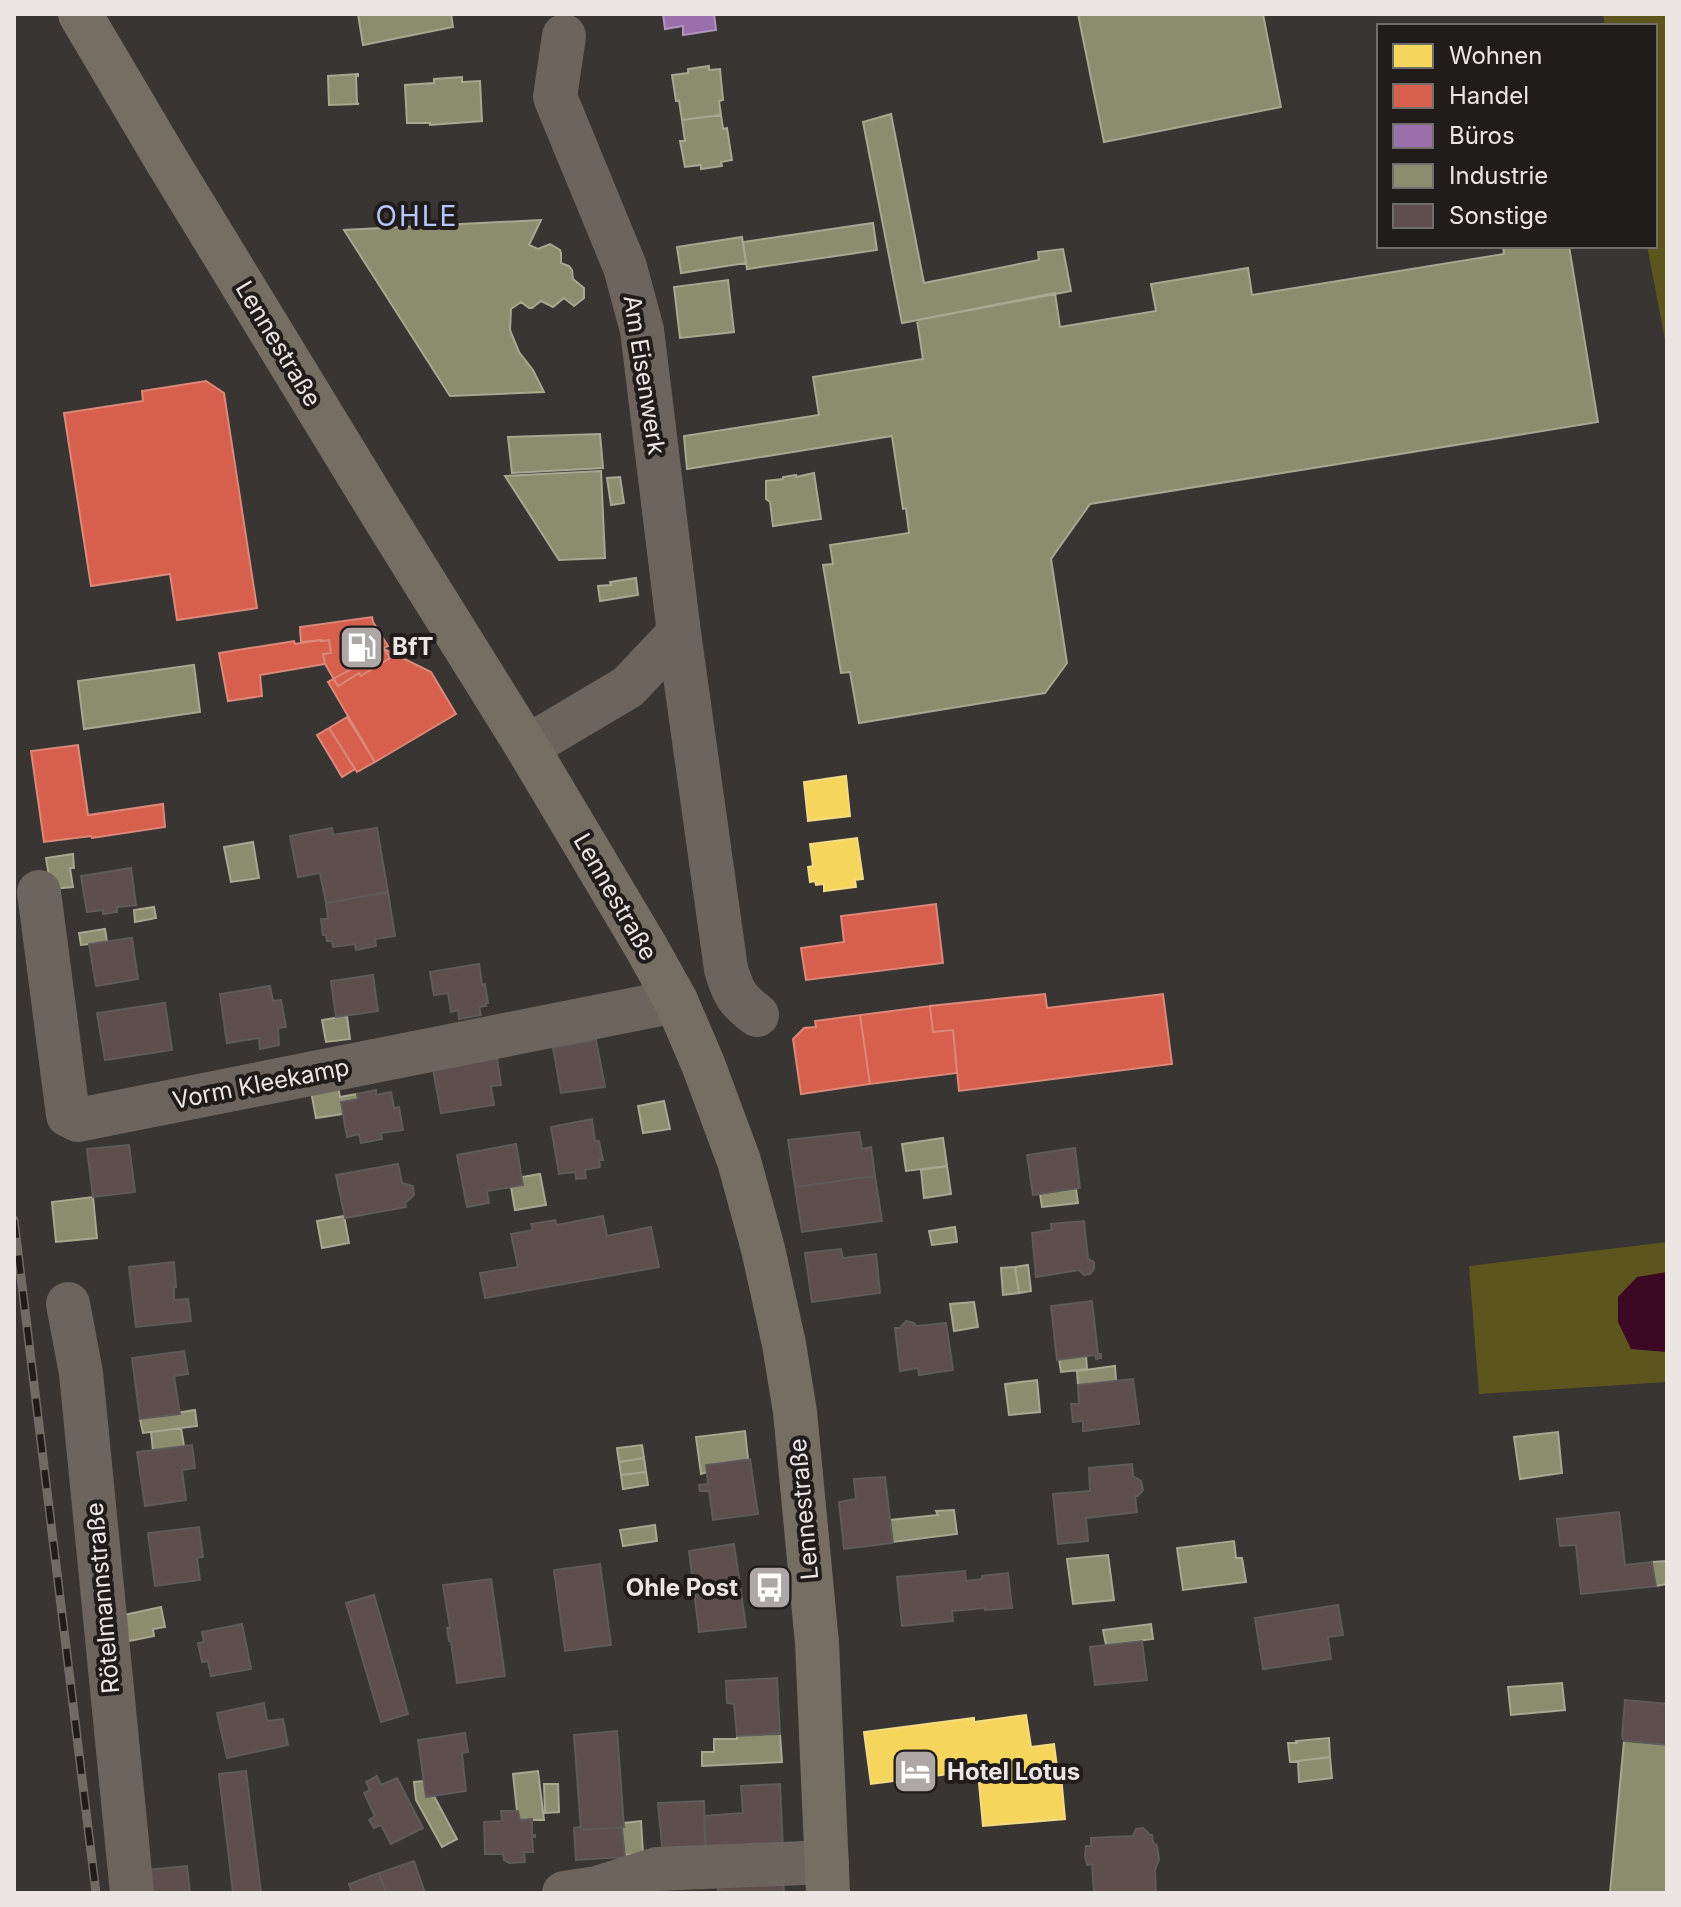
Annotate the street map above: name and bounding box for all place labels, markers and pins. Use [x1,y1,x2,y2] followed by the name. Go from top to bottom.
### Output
[337,623,385,671] fuel station icon: BfT
[392,632,433,661] place label: BfT
[745,1564,793,1612] bus stop icon: Ohle Post
[626,1573,738,1602] place label: Ohle Post
[892,1748,940,1796] hotel icon: Hotel Lotus
[947,1757,1080,1786] place label: Hotel Lotus

